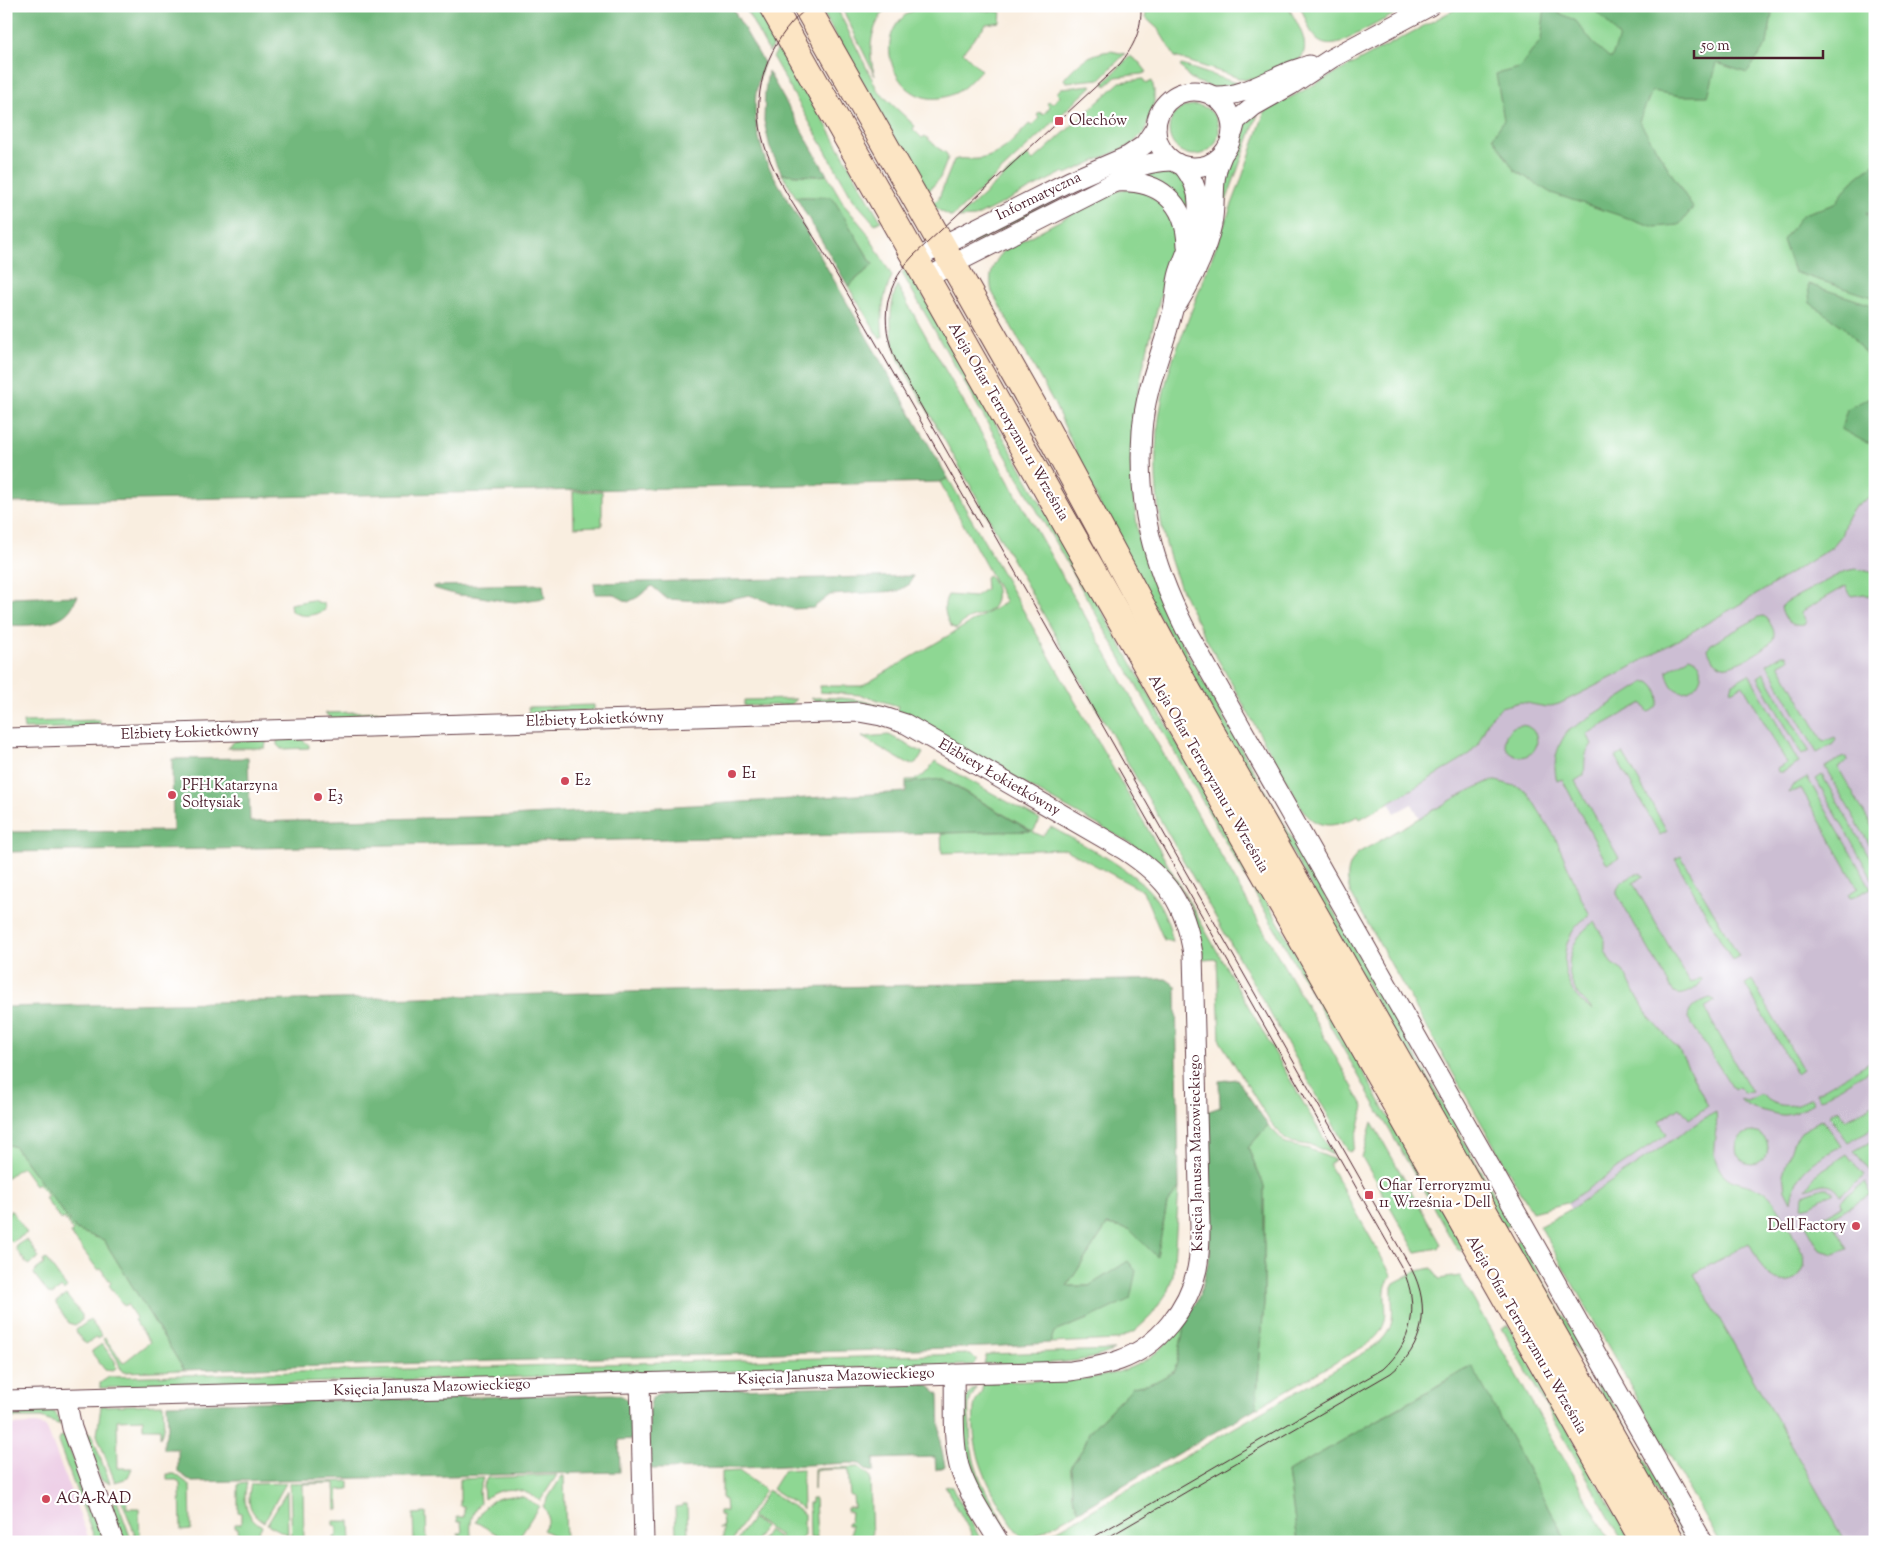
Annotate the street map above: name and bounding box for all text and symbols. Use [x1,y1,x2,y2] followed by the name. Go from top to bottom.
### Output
[1694,28,1822,60] scale bar
[1700,36,1730,57] text: 50 m
[1069,111,1127,132] place label: Olechów
[1053,115,1065,127] marker: Olechów
[993,167,1085,227] street label: Informatyczna
[942,319,1074,525] street label: Aleja Ofiar Terroryzmu 11 Września
[1142,671,1274,877] street label: Aleja Ofiar Terroryzmu 11 Września
[526,707,665,733] street label: Elżbiety Łokietkówny
[121,720,260,746] street label: Elżbiety Łokietkówny
[934,734,1065,822] street label: Elżbiety Łokietkówny
[742,764,756,785] place label: E1
[726,768,738,780] marker: E1
[575,771,591,792] place label: E2
[559,775,571,787] marker: E2
[182,776,278,814] place label: PFH Katarzyna Sołtysiak
[328,787,343,808] place label: E3
[166,789,178,801] marker: PFH Katarzyna Sołtysiak
[312,791,324,803] marker: E3
[1185,1054,1209,1252] street label: Księcia Janusza Mazowieckiego
[1379,1176,1491,1214] place label: Ofiar Terroryzmu 11 Września - Dell
[1363,1189,1375,1201] marker: Ofiar Terroryzmu 11 Września - Dell
[1768,1216,1847,1237] place label: Dell Factory
[1850,1220,1862,1232] marker: Dell Factory
[1460,1232,1592,1438] street label: Aleja Ofiar Terroryzmu 11 Września
[737,1363,935,1391] street label: Księcia Janusza Mazowieckiego
[333,1374,531,1402] street label: Księcia Janusza Mazowieckiego
[56,1489,131,1510] place label: AGA-RAD
[40,1493,52,1505] marker: AGA-RAD

